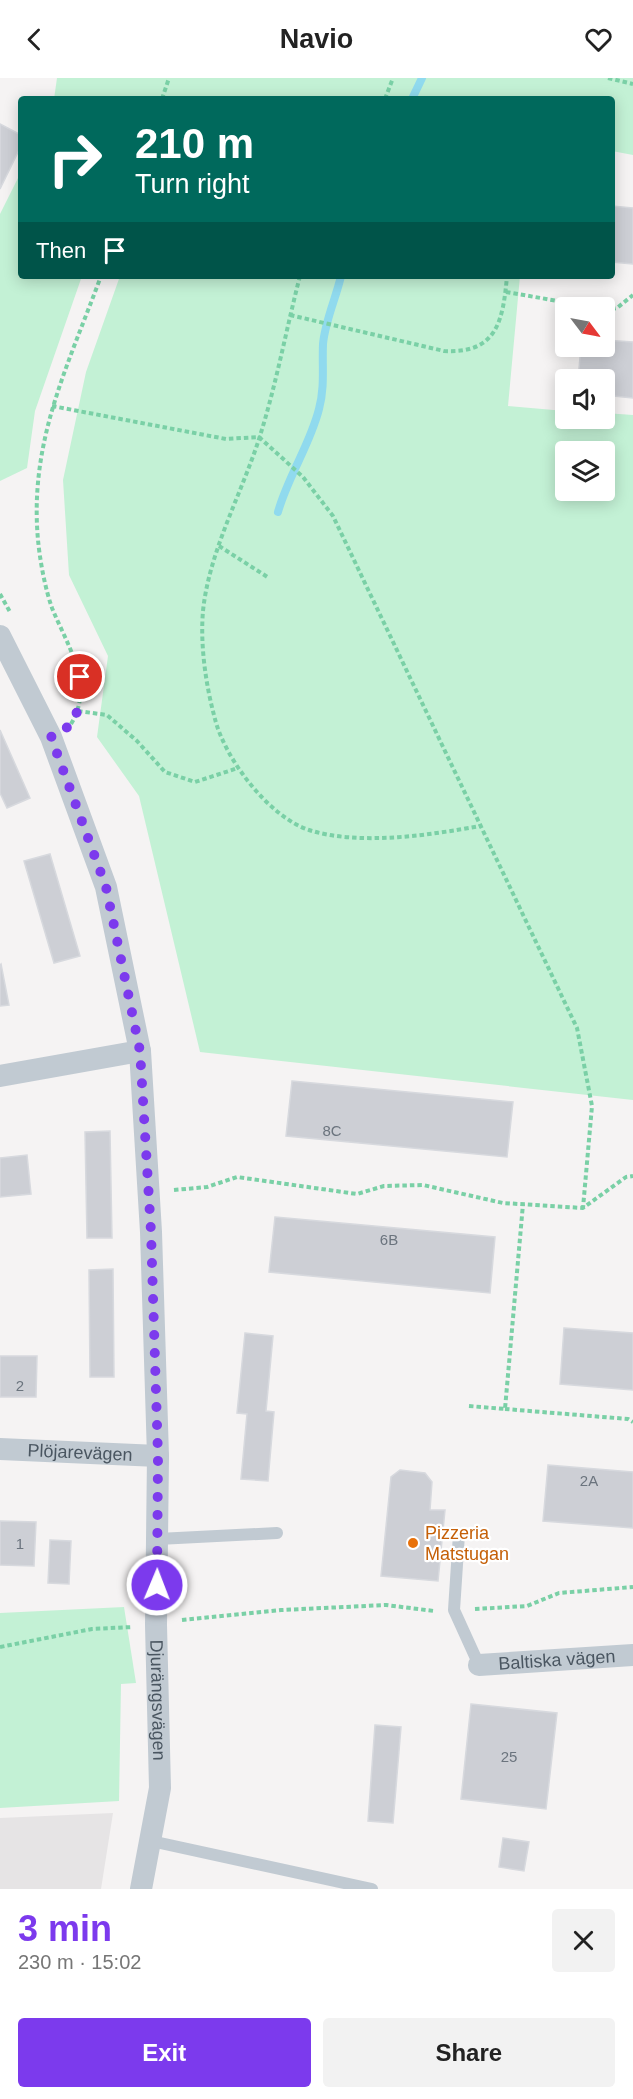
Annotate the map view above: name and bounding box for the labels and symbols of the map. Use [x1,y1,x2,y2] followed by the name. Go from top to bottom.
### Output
[555,297,615,357] north arrow
[54,651,105,702] pin
[322,1122,342,1139] house number: 8C
[380,1231,398,1248] house number: 6B
[16,1377,24,1394] house number: 2
[27,1440,133,1465] street label: Plöjarevägen
[580,1472,598,1489] house number: 2A
[425,1523,509,1564] place label: Pizzeria Matstugan
[16,1535,24,1552] house number: 1
[406,1536,420,1550] marker: Pizzeria Matstugan
[125,1553,189,1617] position arrow
[146,1639,169,1761] street label: Djurängsvägen
[498,1646,616,1674] street label: Baltiska vägen
[501,1748,517,1765] house number: 25

